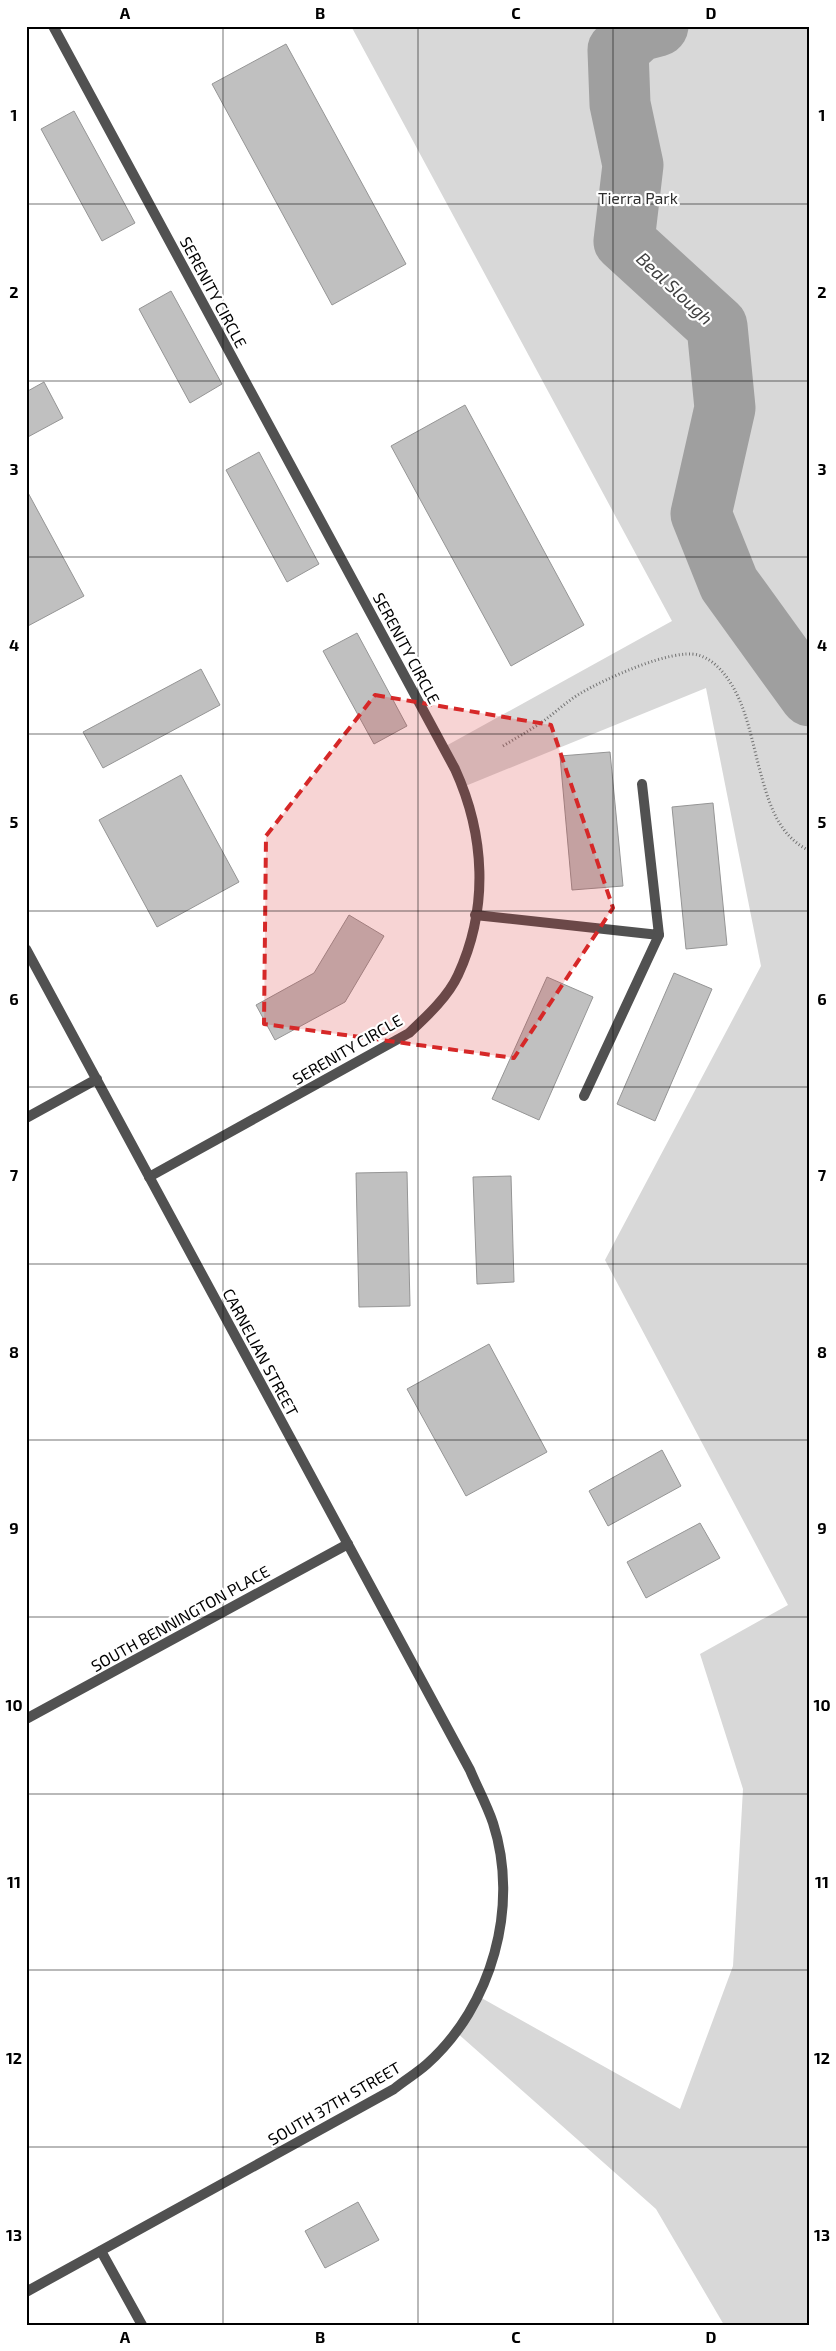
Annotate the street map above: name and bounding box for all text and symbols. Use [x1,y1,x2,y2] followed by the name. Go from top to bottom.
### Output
[120,3,131,22] text: A
[315,3,325,22] text: B
[511,3,521,22] text: C
[706,3,717,22] text: D
[11,105,17,124] text: 1
[819,105,825,124] text: 1
[598,188,678,207] park label: Tierra Park
[177,233,251,351] street label: SERENITY CIRCLE
[632,247,718,329] water label: Beal Slough
[9,282,19,301] text: 2
[817,282,827,301] text: 2
[9,459,19,478] text: 3
[817,459,827,478] text: 3
[370,589,444,707] street label: SERENITY CIRCLE
[9,635,19,654] text: 4
[817,635,827,654] text: 4
[10,812,19,831] text: 5
[818,812,827,831] text: 5
[9,989,19,1008] text: 6
[817,989,827,1008] text: 6
[289,1010,405,1088] street label: SERENITY CIRCLE
[10,1165,19,1184] text: 7
[818,1165,827,1184] text: 7
[219,1285,303,1419] street label: CARNELIAN STREET
[9,1342,19,1361] text: 8
[817,1342,827,1361] text: 8
[9,1518,19,1537] text: 9
[817,1518,827,1537] text: 9
[87,1561,273,1675] street label: SOUTH BENNINGTON PLACE
[5,1695,23,1714] text: 10
[813,1695,831,1714] text: 10
[7,1872,21,1891] text: 11
[815,1872,829,1891] text: 11
[6,2048,22,2067] text: 12
[814,2048,830,2067] text: 12
[264,2057,404,2149] street label: SOUTH 37TH STREET
[6,2225,22,2244] text: 13
[814,2225,830,2244] text: 13
[120,2327,131,2346] text: A
[315,2327,325,2346] text: B
[511,2327,521,2346] text: C
[706,2327,717,2346] text: D

